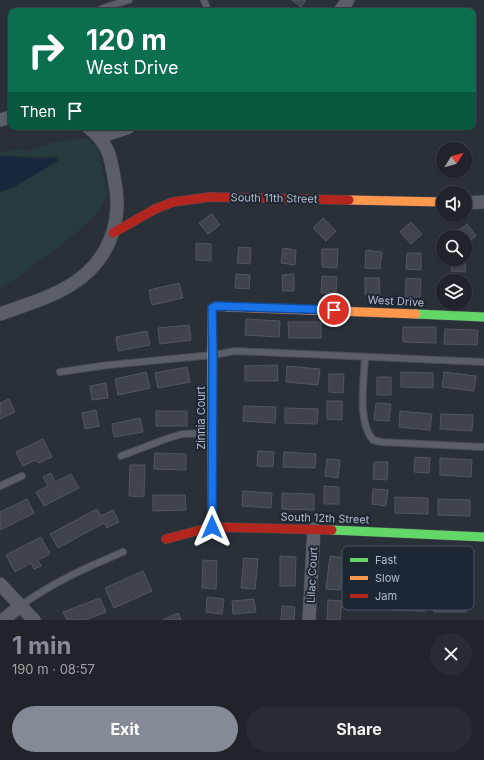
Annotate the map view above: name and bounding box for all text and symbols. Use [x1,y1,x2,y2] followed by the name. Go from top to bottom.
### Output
[86,23,167,57] text: 120 m
[20,24,72,76] icon: right
[86,57,178,78] text: West Drive
[64,100,86,122] icon: arrive
[20,102,56,121] text: Then
[436,142,472,178] north arrow
[436,142,472,310] map controls
[436,186,472,222] button: sound
[231,190,318,206] street label: South 11th Street
[436,230,472,266] button: search
[436,274,472,310] button: layers
[317,293,351,327] pin
[367,293,425,309] street label: West Drive
[323,299,345,321] icon: arrive
[194,386,208,450] street label: Zinnia Court
[191,506,233,548] position arrow
[280,509,370,527] street label: South 12th Street
[304,546,320,603] street label: Lilac Court
[342,546,474,610] legend
[375,553,397,567] text: Fast
[375,571,400,585] text: Slow
[375,589,397,603] text: Jam
[12,631,71,660] text: 1 min
[430,633,472,675] button: close
[12,661,95,677] text: 190 m · 08:57
[12,706,238,752] button: Exit
[246,706,472,752] button: Share

